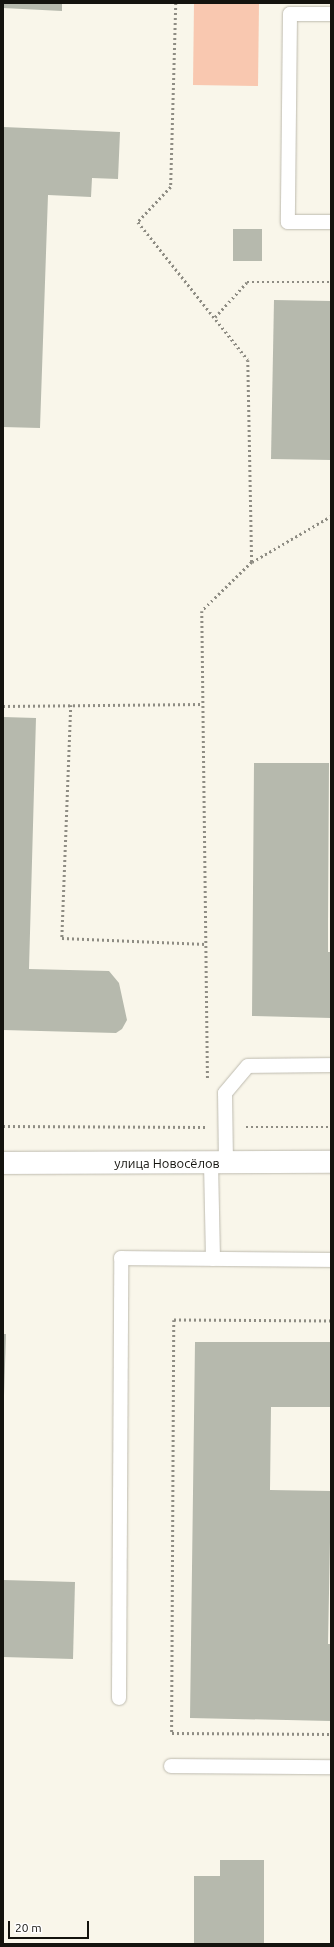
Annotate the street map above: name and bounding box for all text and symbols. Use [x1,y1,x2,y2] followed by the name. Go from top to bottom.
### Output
[114,1155,220,1171] street label: улица Новосёлов
[10,1913,91,1939] scale bar
[15,1921,42,1934] text: 20 m

